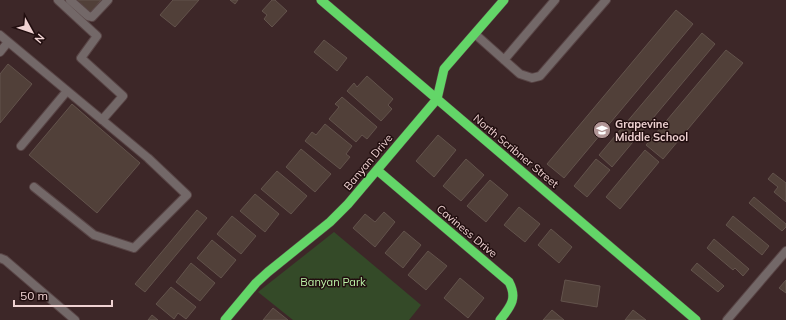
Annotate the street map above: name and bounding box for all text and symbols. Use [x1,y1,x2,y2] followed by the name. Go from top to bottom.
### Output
[12,12,52,52] north arrow
[32,31,48,46] text: N
[470,111,562,191] street label: North Scribner Street
[615,117,688,144] place label: Grapevine Middle School
[592,120,612,140] school or university icon: Grapevine Middle School
[341,131,395,193] street label: Banyan Drive
[434,201,500,261] street label: Caviness Drive
[300,275,366,289] park label: Banyan Park
[14,282,112,308] scale bar
[20,288,48,303] text: 50 m

